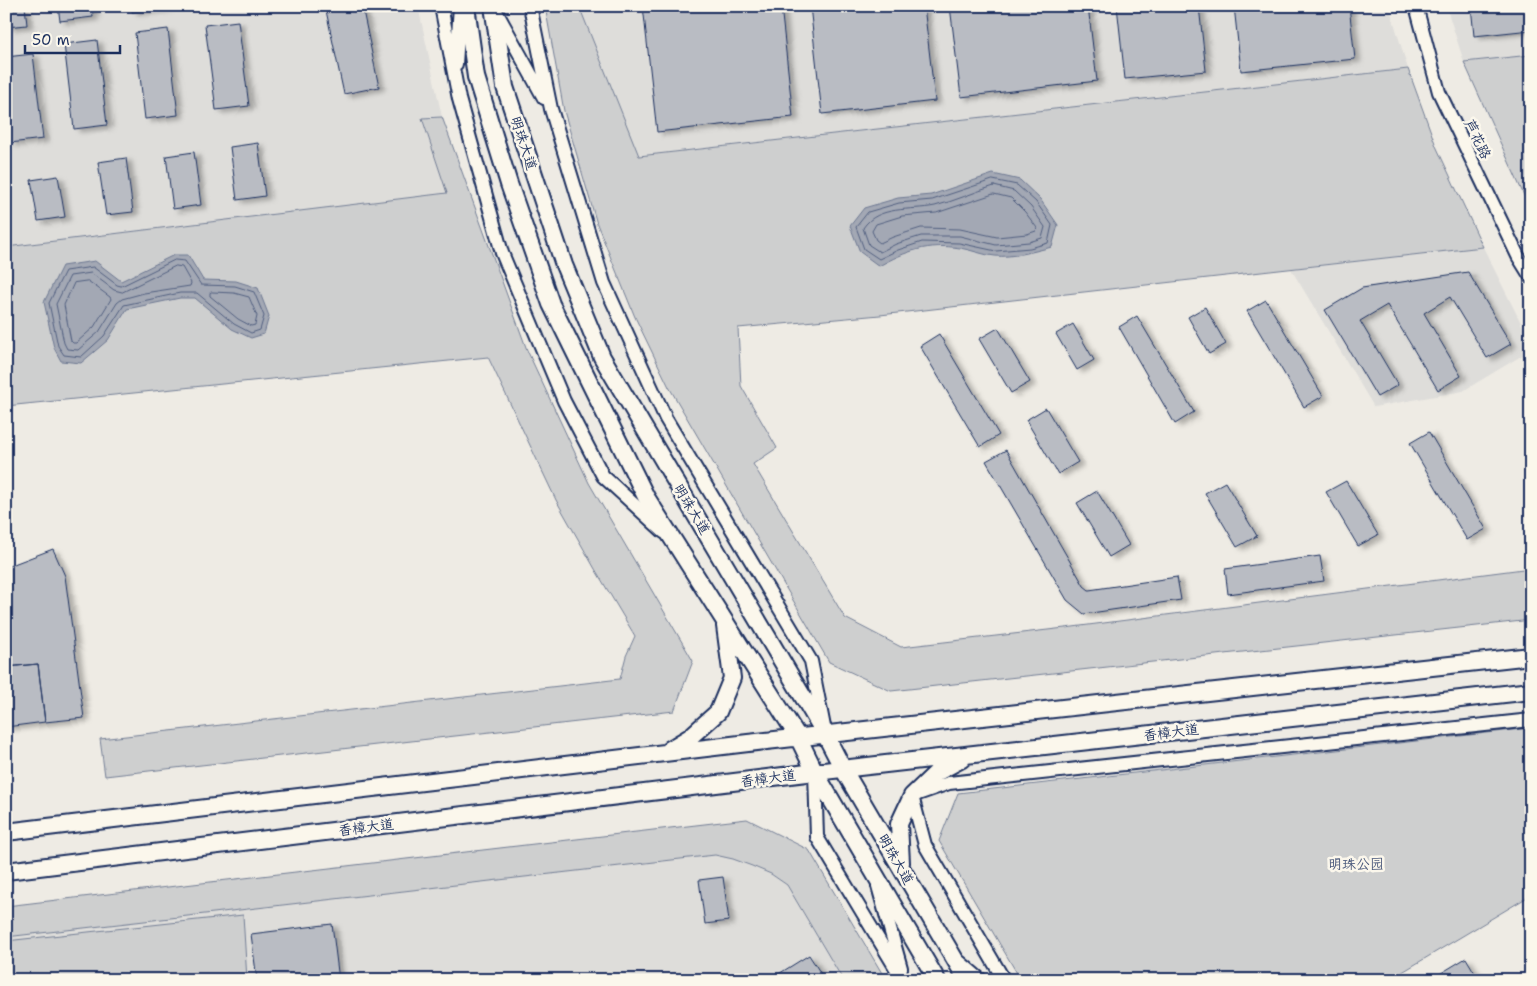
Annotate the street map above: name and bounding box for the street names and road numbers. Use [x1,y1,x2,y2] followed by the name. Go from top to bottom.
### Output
[507,114,541,172] street label: 明珠大道
[1461,116,1495,162] street label: 芦花路
[670,480,714,538] street label: 明珠大道
[1142,720,1200,744] street label: 香樟大道
[739,766,797,790] street label: 香樟大道
[337,815,395,839] street label: 香樟大道
[874,830,918,888] street label: 明珠大道

